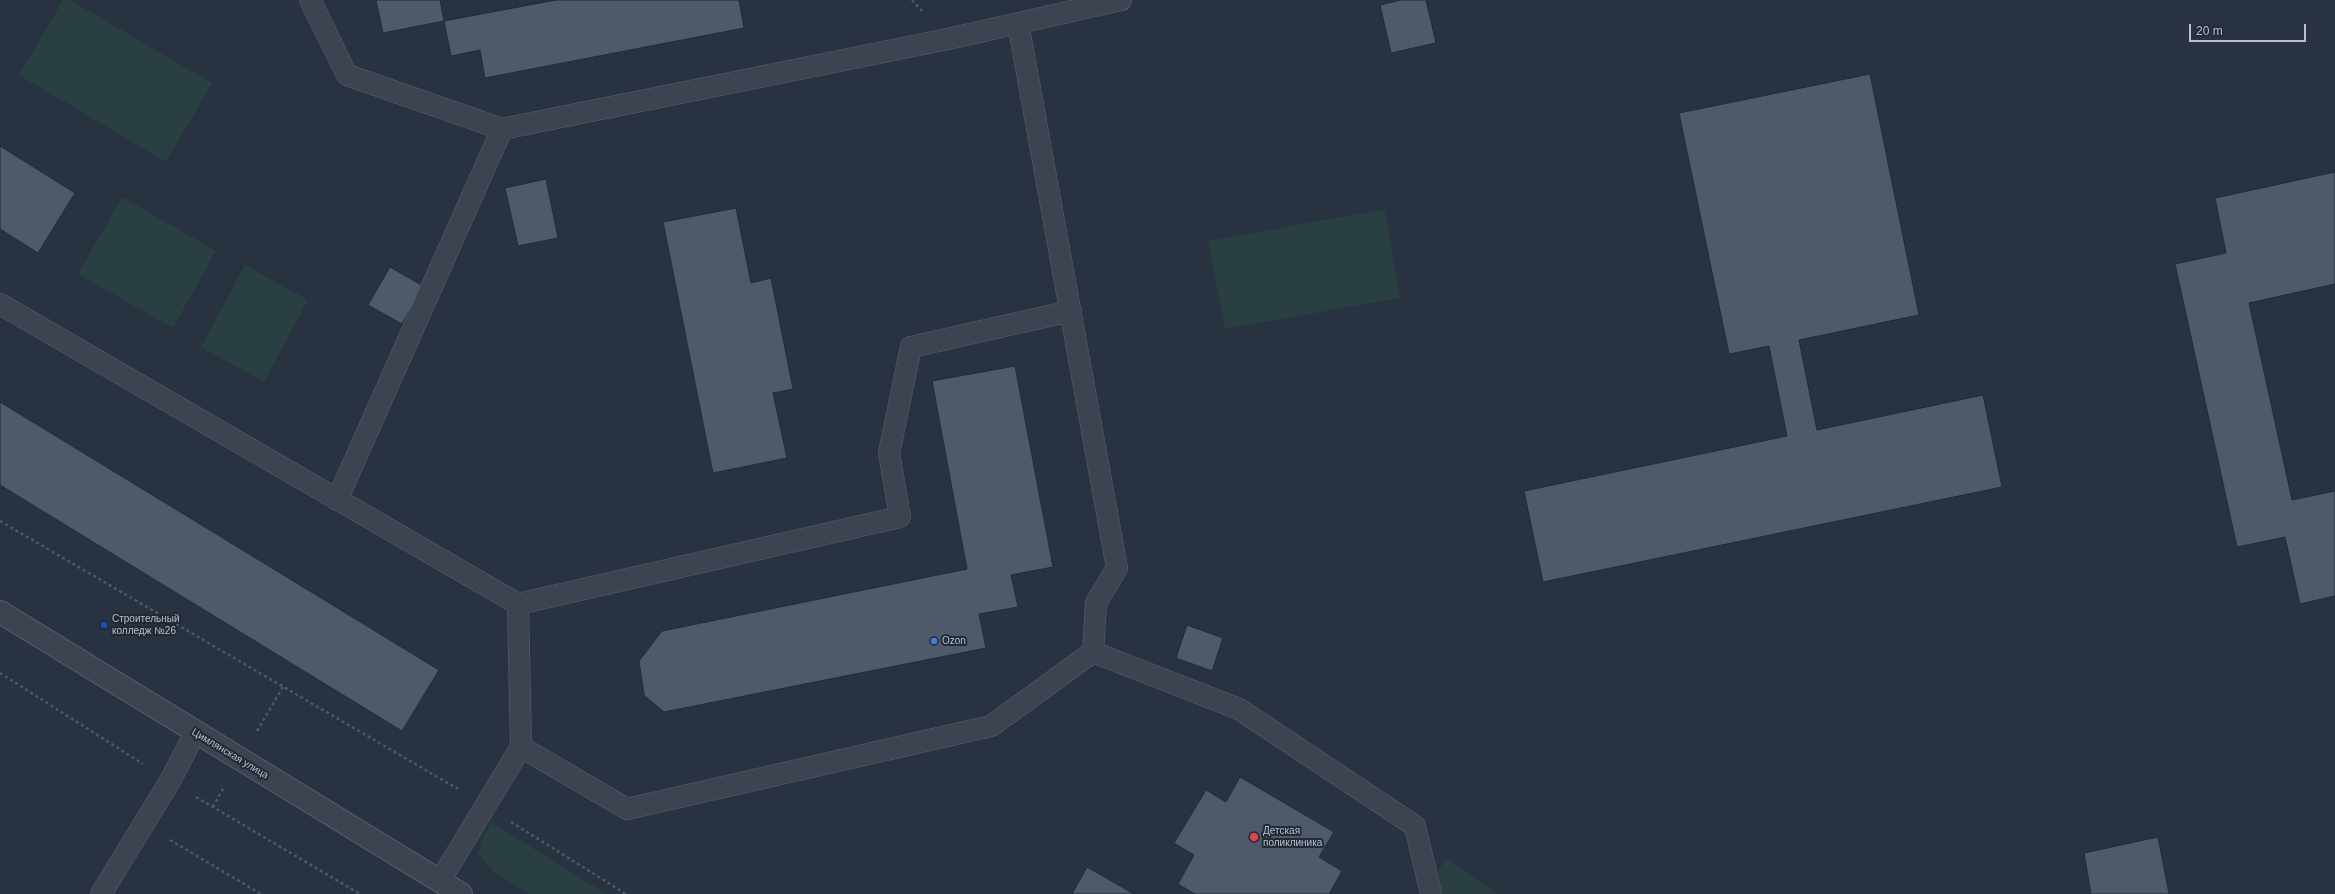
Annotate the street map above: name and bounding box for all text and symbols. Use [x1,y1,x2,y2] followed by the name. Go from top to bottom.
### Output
[2191,16,2308,42] scale bar
[2196,24,2223,38] text: 20 m
[112,613,180,636] place label: Строительный колледж №26
[99,620,109,630] marker: Строительный колледж №26
[942,635,966,647] place label: Ozon
[929,636,939,646] marker: Ozon
[189,726,271,782] street label: Цимлянская улица
[1263,825,1322,848] place label: Детская поликлиника
[1248,831,1260,843] marker: Детская поликлиника

